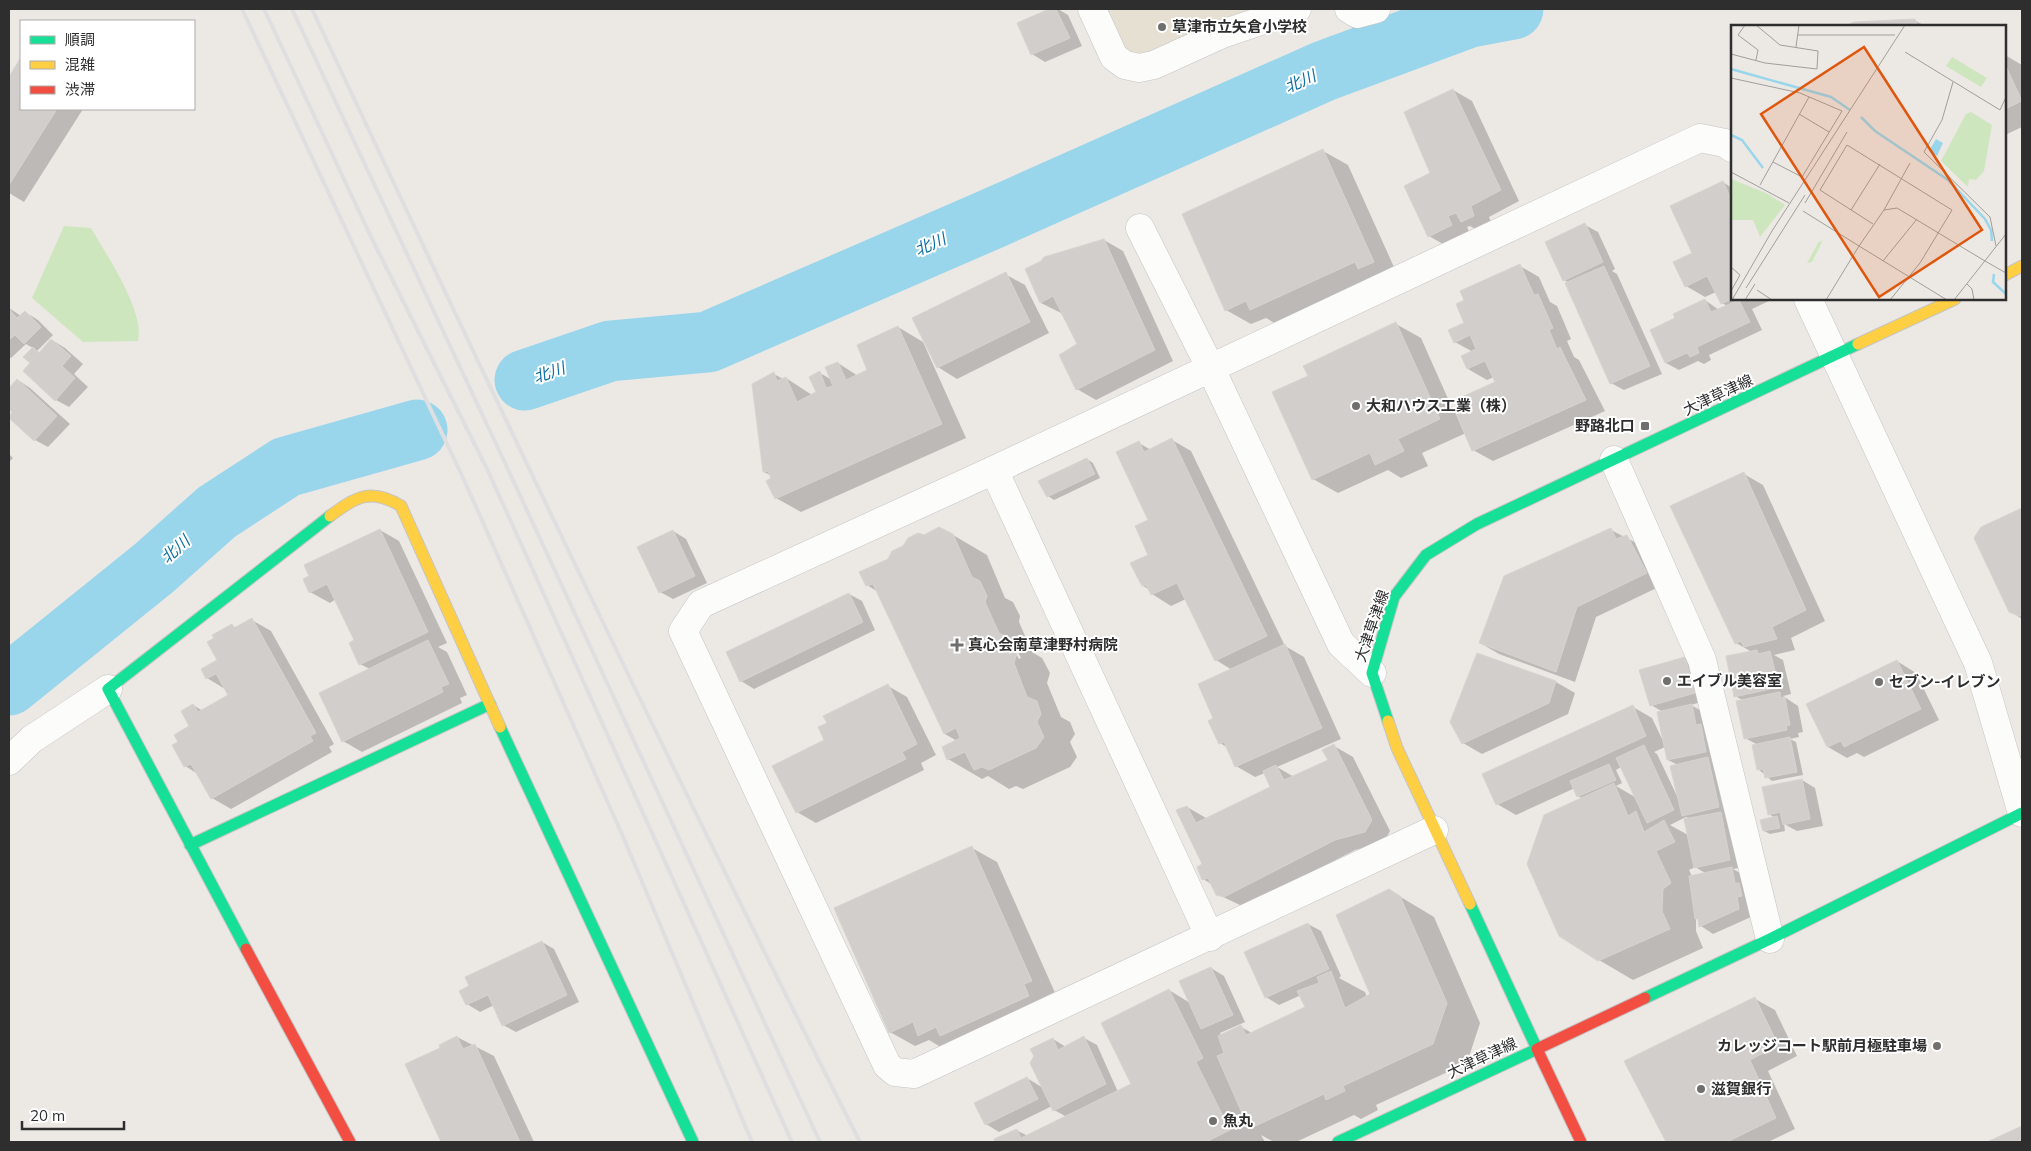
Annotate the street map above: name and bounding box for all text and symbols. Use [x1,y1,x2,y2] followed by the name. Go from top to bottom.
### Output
[1172,17,1307,36] place label: 草津市立矢倉小学校
[20,20,195,110] legend
[1156,21,1168,33] marker: 草津市立矢倉小学校
[1731,25,2006,300] inset map
[65,30,95,49] text: 順調
[65,55,95,74] text: 混雑
[1281,65,1321,97] water label: 北川
[65,80,95,99] text: 渋滞
[911,228,951,260] water label: 北川
[531,357,569,387] water label: 北川
[1680,370,1756,419] street label: 大津草津線
[1366,396,1516,415] place label: 大和ハウス工業（株）
[1350,400,1362,412] marker: 大和ハウス工業（株）
[1575,416,1635,435] place label: 野路北口
[1639,420,1651,432] marker: 野路北口
[156,530,195,567] water label: 北川
[1350,587,1393,664] street label: 大津草津線
[968,635,1118,654] place label: 真心会南草津野村病院
[950,638,964,652] marker: 真心会南草津野村病院
[1677,671,1782,690] place label: エイブル美容室
[1889,672,2001,691] place label: セブン-イレブン
[1661,675,1673,687] marker: エイブル美容室
[1873,676,1885,688] marker: セブン-イレブン
[1444,1033,1520,1082] street label: 大津草津線
[1717,1036,1927,1055] place label: カレッジコート駅前月極駐車場
[1931,1040,1943,1052] marker: カレッジコート駅前月極駐車場
[1711,1079,1771,1098] place label: 滋賀銀行
[1695,1083,1707,1095] marker: 滋賀銀行
[22,1098,125,1130] scale bar
[30,1106,65,1125] text: 20 m
[1223,1111,1253,1130] place label: 魚丸
[1207,1115,1219,1127] marker: 魚丸

